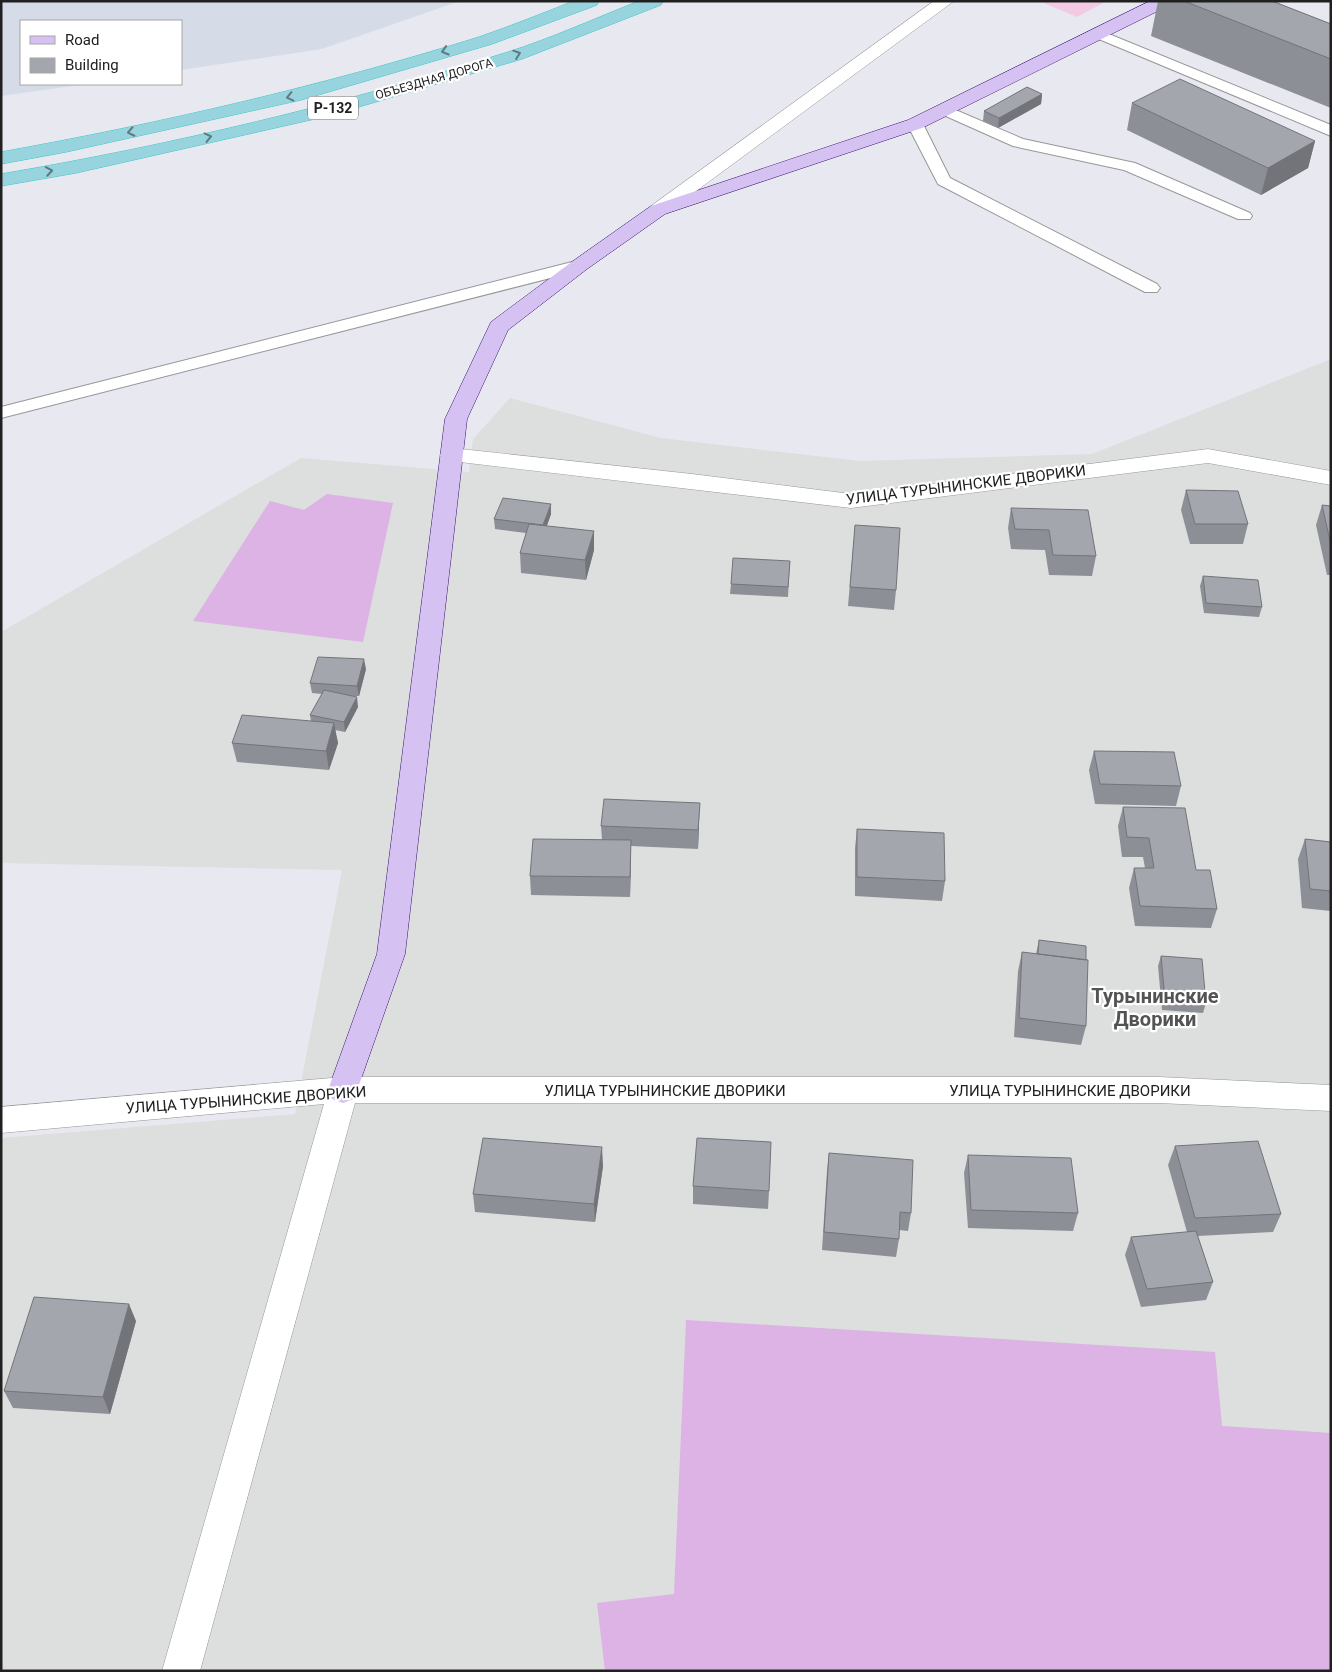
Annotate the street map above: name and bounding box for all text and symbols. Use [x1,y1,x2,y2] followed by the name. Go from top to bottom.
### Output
[20,20,182,85] legend
[65,31,99,49] text: Road
[442,46,450,56] one-way arrow
[512,50,521,60] one-way arrow
[65,56,119,74] text: Building
[374,56,494,102] street label: ОБЪЕЗДНАЯ ДОРОГА
[285,91,294,102] one-way arrow
[308,96,358,120] road number: Р-132
[126,126,135,137] one-way arrow
[204,132,212,143] one-way arrow
[45,167,54,177] one-way arrow
[845,461,1087,509] street label: УЛИЦА ТУРЫНИНСКИЕ ДВОРИКИ
[1091,984,1219,1031] district label: Турынинские Дворики
[544,1082,786,1100] street label: УЛИЦА ТУРЫНИНСКИЕ ДВОРИКИ
[949,1082,1191,1100] street label: УЛИЦА ТУРЫНИНСКИЕ ДВОРИКИ
[125,1083,367,1117] street label: УЛИЦА ТУРЫНИНСКИЕ ДВОРИКИ

